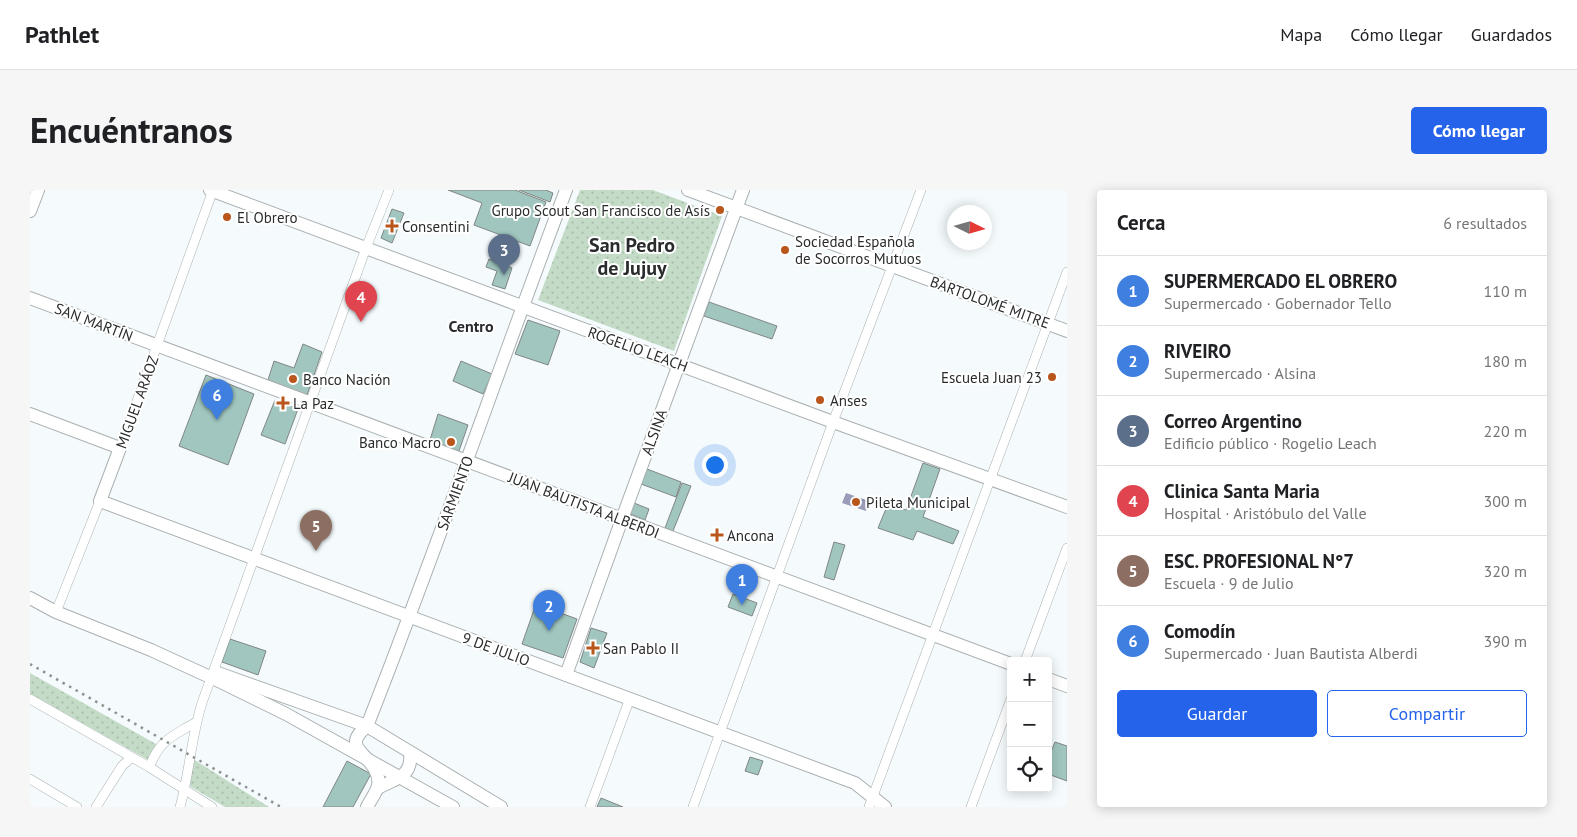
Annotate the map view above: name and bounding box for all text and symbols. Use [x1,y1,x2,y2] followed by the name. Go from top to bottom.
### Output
[25,19,99,50] text: Pathlet
[1280,23,1322,46] text: Mapa
[1350,23,1443,46] text: Cómo llegar
[1471,23,1552,46] text: Guardados
[30,107,233,153] text: Encuéntranos
[1411,107,1547,154] button: Cómo llegar
[492,201,710,220] place label: Grupo Scout San Francisco de Asís
[714,204,726,216] marker: Grupo Scout San Francisco de Asís
[947,205,992,250] north arrow
[237,208,298,227] place label: El Obrero
[1117,209,1166,236] text: Cerca
[221,211,233,223] marker: El Obrero
[1443,213,1527,233] text: 6 resultados
[402,217,470,236] place label: Consentini
[386,220,398,232] marker: Consentini
[589,232,675,281] district label: San Pedro de Jujuy
[795,232,921,268] place label: Sociedad Española de Socorros Mutuos
[488,234,520,275] pin: 3
[779,244,791,256] marker: Sociedad Española de Socorros Mutuos
[1164,269,1397,293] text: SUPERMERCADO EL OBRERO
[928,272,1052,332] street label: BARTOLOMÉ MITRE
[345,281,377,322] pin: 4
[1128,281,1138,301] text: 1
[1484,281,1527,301] text: 110 m
[1164,293,1392,313] text: Supermercado · Gobernador Tello
[52,298,136,346] street label: SAN MARTÍN
[448,316,494,336] district label: Centro
[585,322,691,376] street label: ROGELIO LEACH
[1164,339,1231,363] text: RIVEIRO
[1128,351,1138,371] text: 2
[1484,351,1527,371] text: 180 m
[111,353,163,451] street label: MIGUEL ARÁOZ
[1164,363,1316,383] text: Supermercado · Alsina
[941,368,1042,387] place label: Escuela Juan 23
[303,370,390,389] place label: Banco Nación
[1046,371,1058,383] marker: Escuela Juan 23
[287,373,299,385] marker: Banco Nación
[201,379,233,420] pin: 6
[830,391,867,410] place label: Anses
[293,394,334,413] place label: La Paz
[814,394,826,406] marker: Anses
[277,397,289,409] marker: La Paz
[637,406,671,458] street label: ALSINA
[1164,409,1302,433] text: Correo Argentino
[1128,421,1138,441] text: 3
[1484,421,1527,441] text: 220 m
[359,433,441,452] place label: Banco Macro
[1164,433,1377,453] text: Edificio público · Rogelio Leach
[445,436,457,448] marker: Banco Macro
[702,452,728,478] your location
[433,453,477,533] street label: SARMIENTO
[505,467,662,543] street label: JUAN BAUTISTA ALBERDI
[1164,479,1320,503] text: Clinica Santa Maria
[1128,491,1138,511] text: 4
[1484,491,1527,511] text: 300 m
[866,493,970,512] place label: Pileta Municipal
[850,496,862,508] marker: Pileta Municipal
[1164,503,1367,523] text: Hospital · Aristóbulo del Valle
[300,510,332,551] pin: 5
[727,526,774,545] place label: Ancona
[711,529,723,541] marker: Ancona
[1164,549,1354,573] text: ESC. PROFESIONAL N°7
[1128,561,1138,581] text: 5
[1484,561,1527,581] text: 320 m
[726,564,758,605] pin: 1
[1164,573,1294,593] text: Escuela · 9 de Julio
[533,590,565,631] pin: 2
[1164,619,1235,643] text: Comodín
[460,628,532,670] street label: 9 DE JULIO
[1128,631,1138,651] text: 6
[1484,631,1527,651] text: 390 m
[603,639,679,658] place label: San Pablo II
[587,642,599,654] marker: San Pablo II
[1164,643,1418,663] text: Supermercado · Juan Bautista Alberdi
[1007,657,1052,792] map controls
[1007,657,1052,702] button: +
[1117,690,1317,737] button: Guardar
[1327,690,1527,737] button: Compartir
[1007,702,1052,747] button: −
[1007,747,1052,792] button: locate

